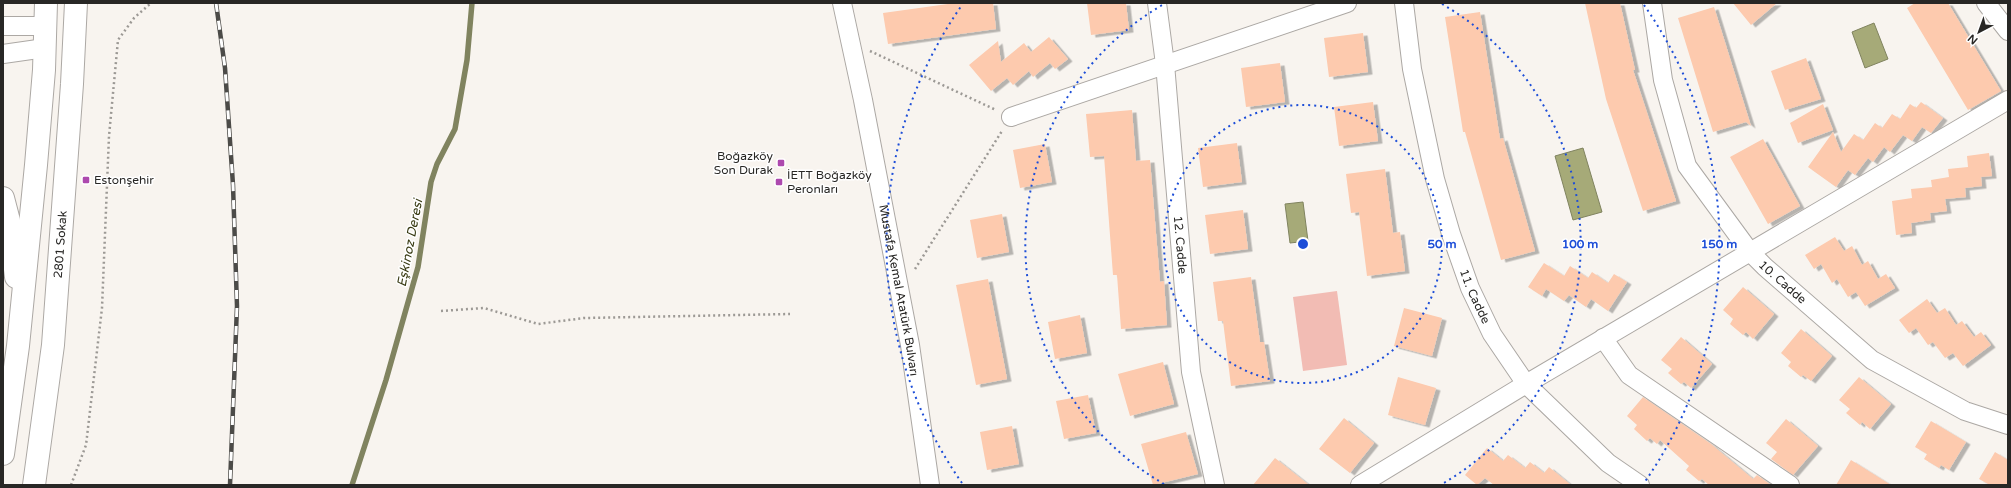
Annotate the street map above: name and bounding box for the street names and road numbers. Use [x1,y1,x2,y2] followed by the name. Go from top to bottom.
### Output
[876,204,921,377] street label: Mustafa Kemal Atatürk Bulvarı
[51,210,70,279] street label: 2801 Sokak
[1171,215,1190,275] street label: 12. Cadde
[1756,258,1809,307] street label: 10. Cadde
[1457,267,1493,326] street label: 11. Cadde

